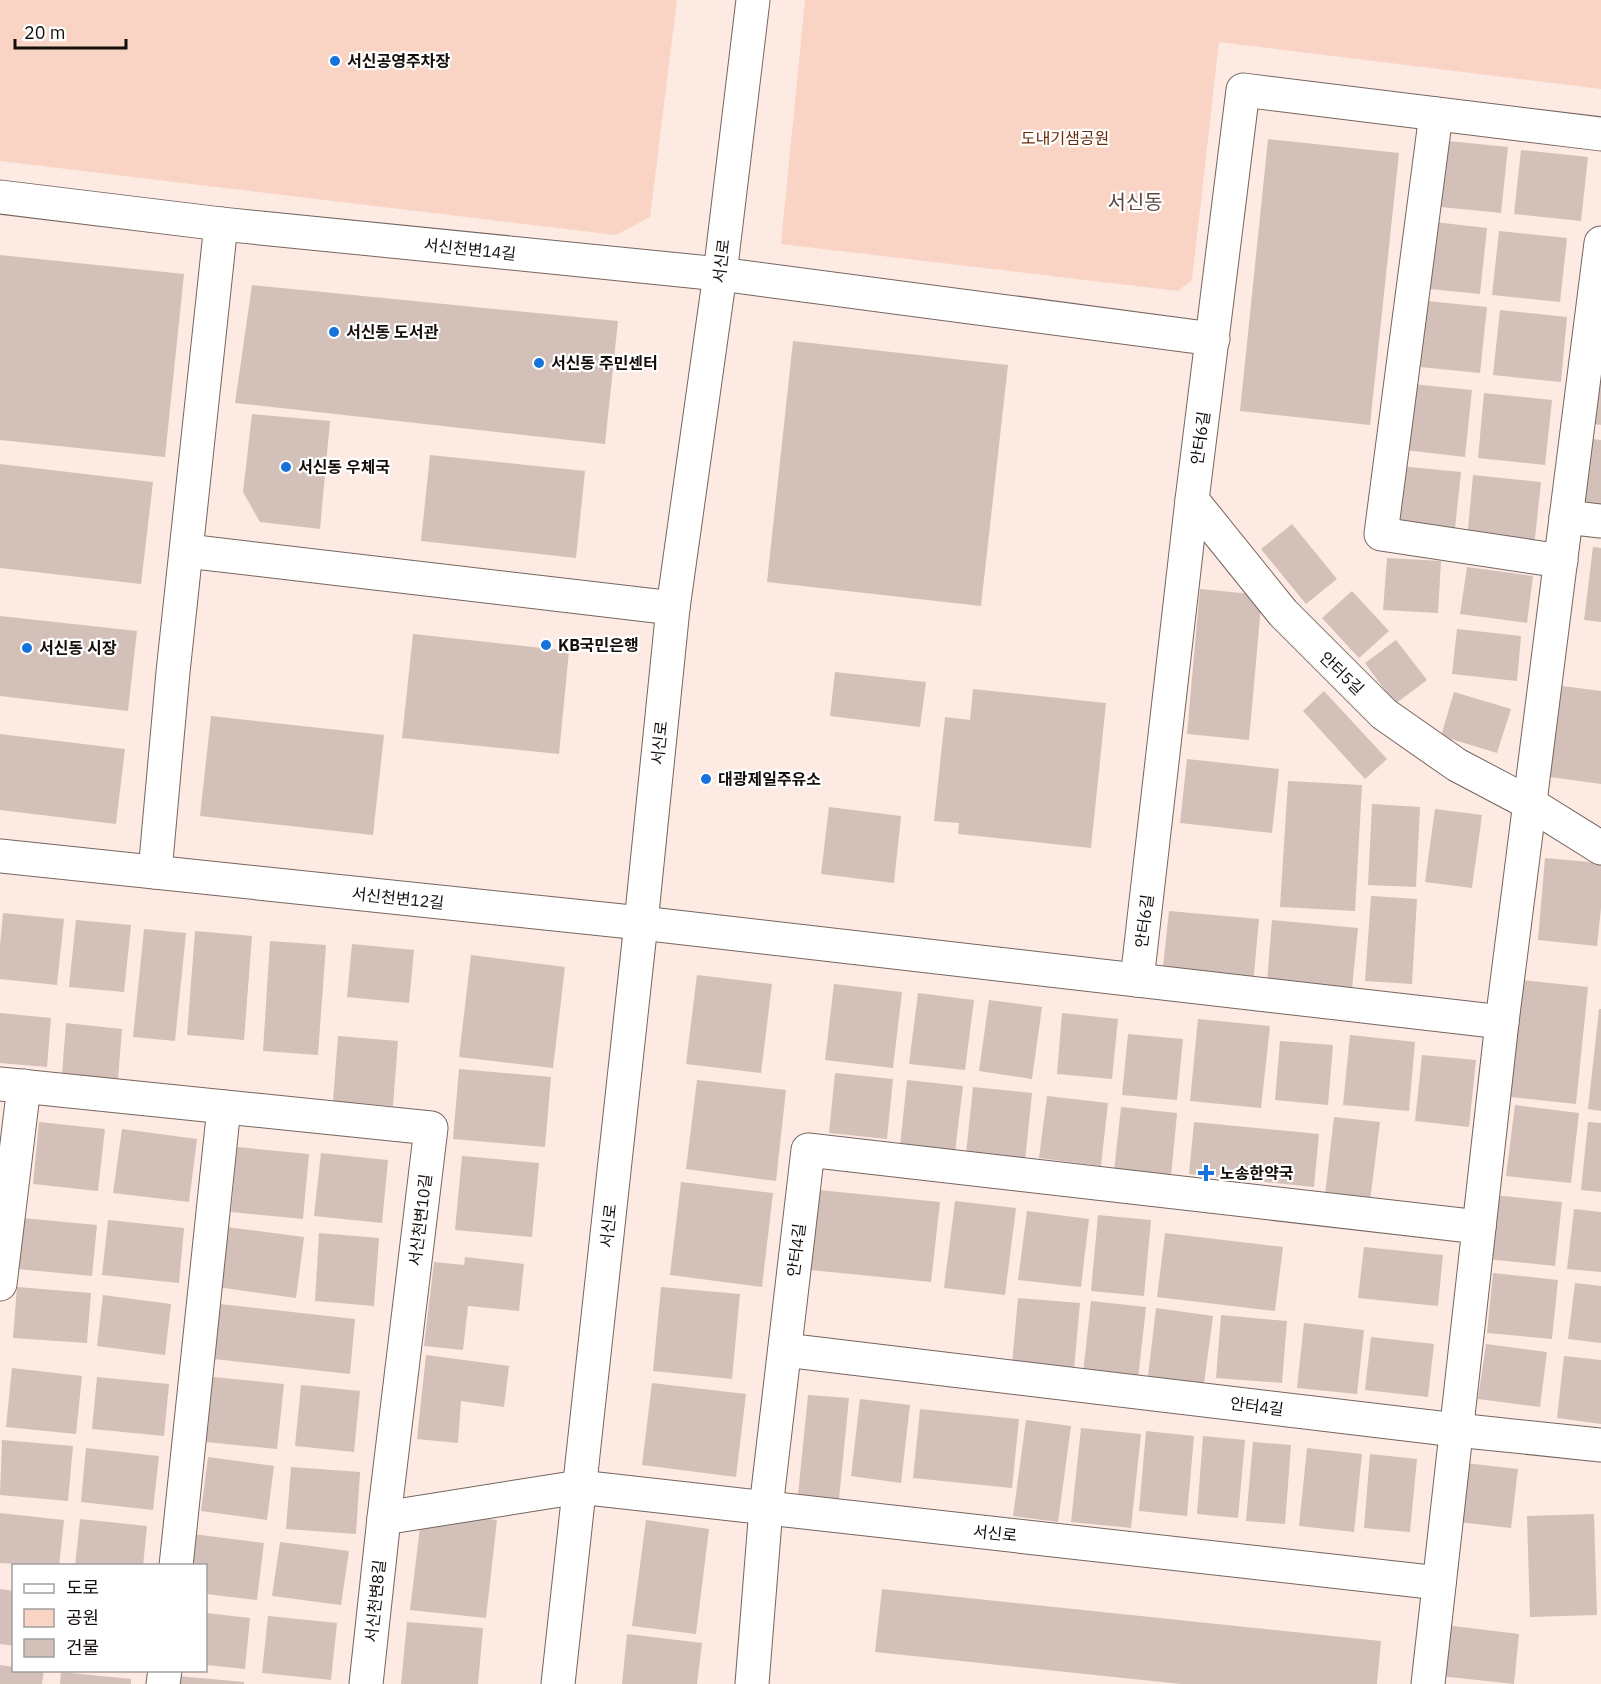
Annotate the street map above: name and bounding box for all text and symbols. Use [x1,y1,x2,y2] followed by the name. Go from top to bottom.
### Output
[15,12,126,50] scale bar
[24,21,66,44] text: 20 m
[347,51,450,71] place label: 서신공영주차장
[328,54,342,68] marker: 서신공영주차장
[1021,128,1109,148] park label: 도내기샘공원
[1107,188,1163,215] district label: 서신동
[423,234,517,264] street label: 서신천변14길
[708,238,734,284] street label: 서신로
[346,322,438,342] place label: 서신동 도서관
[327,325,341,339] marker: 서신동 도서관
[551,353,658,373] place label: 서신동 주민센터
[532,356,546,370] marker: 서신동 주민센터
[1186,410,1214,466] street label: 안터6길
[298,457,390,477] place label: 서신동 우체국
[279,460,293,474] marker: 서신동 우체국
[558,635,639,655] place label: KB국민은행
[39,638,117,658] place label: 서신동 시장
[539,638,553,652] marker: KB국민은행
[20,641,34,655] marker: 서신동 시장
[1316,647,1368,699] street label: 안터5길
[647,720,671,766] street label: 서신로
[718,769,821,789] place label: 대광제일주유소
[699,772,713,786] marker: 대광제일주유소
[351,883,445,913] street label: 서신천변12길
[1131,893,1157,949] street label: 안터6길
[1220,1163,1294,1183] place label: 노송한약국
[1197,1164,1215,1182] marker: 노송한약국
[404,1173,436,1267] street label: 서신천변10길
[596,1203,620,1249] street label: 서신로
[783,1222,809,1278] street label: 안터4길
[1229,1393,1285,1419] street label: 안터4길
[972,1521,1018,1545] street label: 서신로
[361,1559,389,1643] street label: 서신천변8길
[12,1564,207,1672] legend
[66,1576,99,1599] text: 도로
[66,1606,99,1629] text: 공원
[66,1636,99,1659] text: 건물

